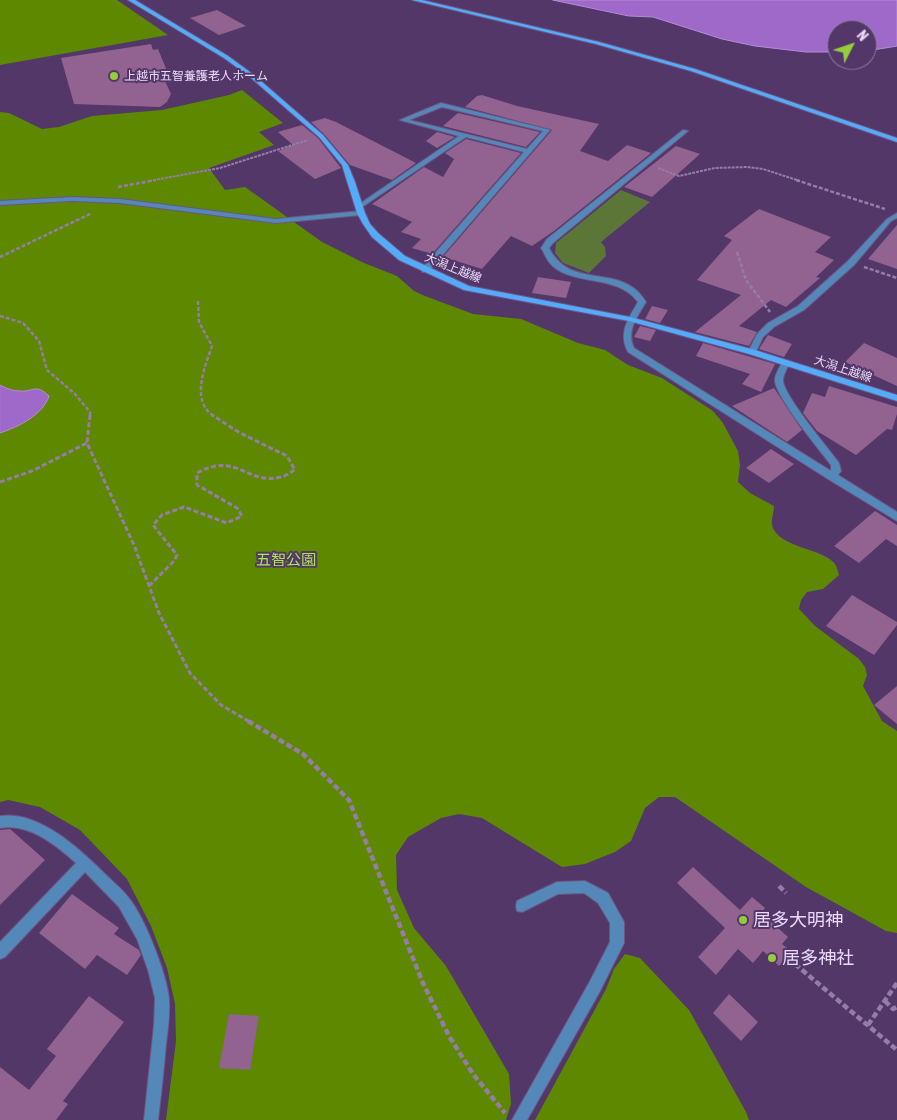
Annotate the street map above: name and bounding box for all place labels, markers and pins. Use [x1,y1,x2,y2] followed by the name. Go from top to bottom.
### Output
[124,69,268,83] place label: 上越市五智養護老人ホーム
[108,70,120,82] marker: 上越市五智養護老人ホーム
[753,909,843,931] place label: 居多大明神
[737,914,749,926] marker: 居多大明神
[782,947,854,969] place label: 居多神社
[766,952,778,964] marker: 居多神社

